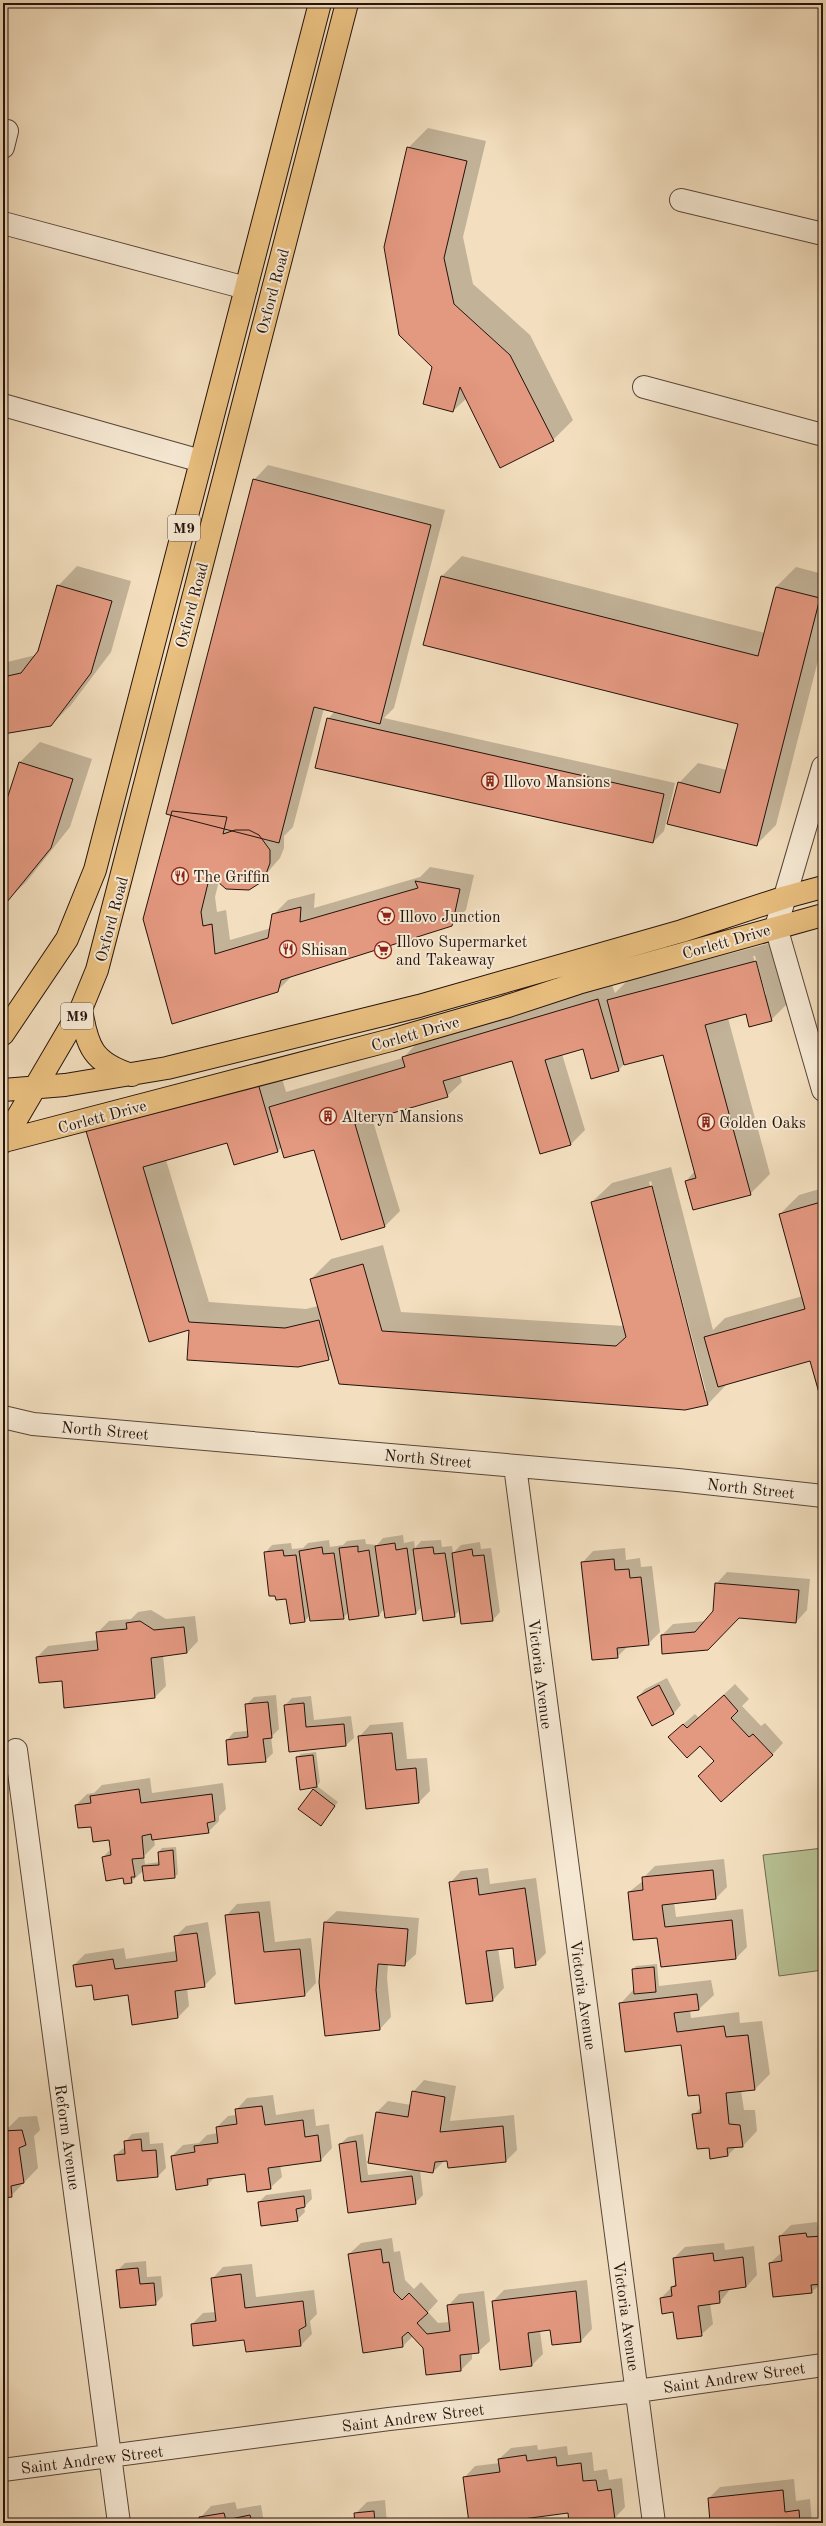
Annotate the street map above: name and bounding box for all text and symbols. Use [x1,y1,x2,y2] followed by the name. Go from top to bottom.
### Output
[255,247,293,336] street label: Oxford Road
[168,515,200,541] road number: M9
[174,561,212,650] street label: Oxford Road
[480,771,500,791] building icon: Illovo Mansions
[503,775,610,791] place label: Illovo Mansions
[170,866,190,886] restaurant icon: The Griffin
[193,870,270,886] place label: The Griffin
[94,875,132,964] street label: Oxford Road
[376,906,396,926] supermarket icon: Illovo Junction
[399,910,501,926] place label: Illovo Junction
[681,923,773,963] street label: Corlett Drive
[396,935,528,969] place label: Illovo Supermarket and Takeaway
[278,939,298,959] restaurant icon: Shisan
[373,940,393,960] supermarket icon: Illovo Supermarket and Takeaway
[301,943,348,959] place label: Shisan
[61,1003,93,1029] road number: M9
[370,1015,462,1055] street label: Corlett Drive
[56,1098,149,1137] street label: Corlett Drive
[318,1106,338,1126] building icon: Alteryn Mansions
[341,1110,463,1126] place label: Alteryn Mansions
[696,1112,716,1132] building icon: Golden Oaks
[719,1116,806,1132] place label: Golden Oaks
[60,1420,150,1444] street label: North Street
[383,1448,473,1472] street label: North Street
[706,1477,796,1503] street label: North Street
[524,1618,554,1730] street label: Victoria Avenue
[566,1939,598,2051] street label: Victoria Avenue
[51,2083,81,2191] street label: Reform Avenue
[609,2260,641,2372] street label: Victoria Avenue
[662,2361,807,2397] street label: Saint Andrew Street
[341,2402,486,2436] street label: Saint Andrew Street
[20,2444,165,2478] street label: Saint Andrew Street

